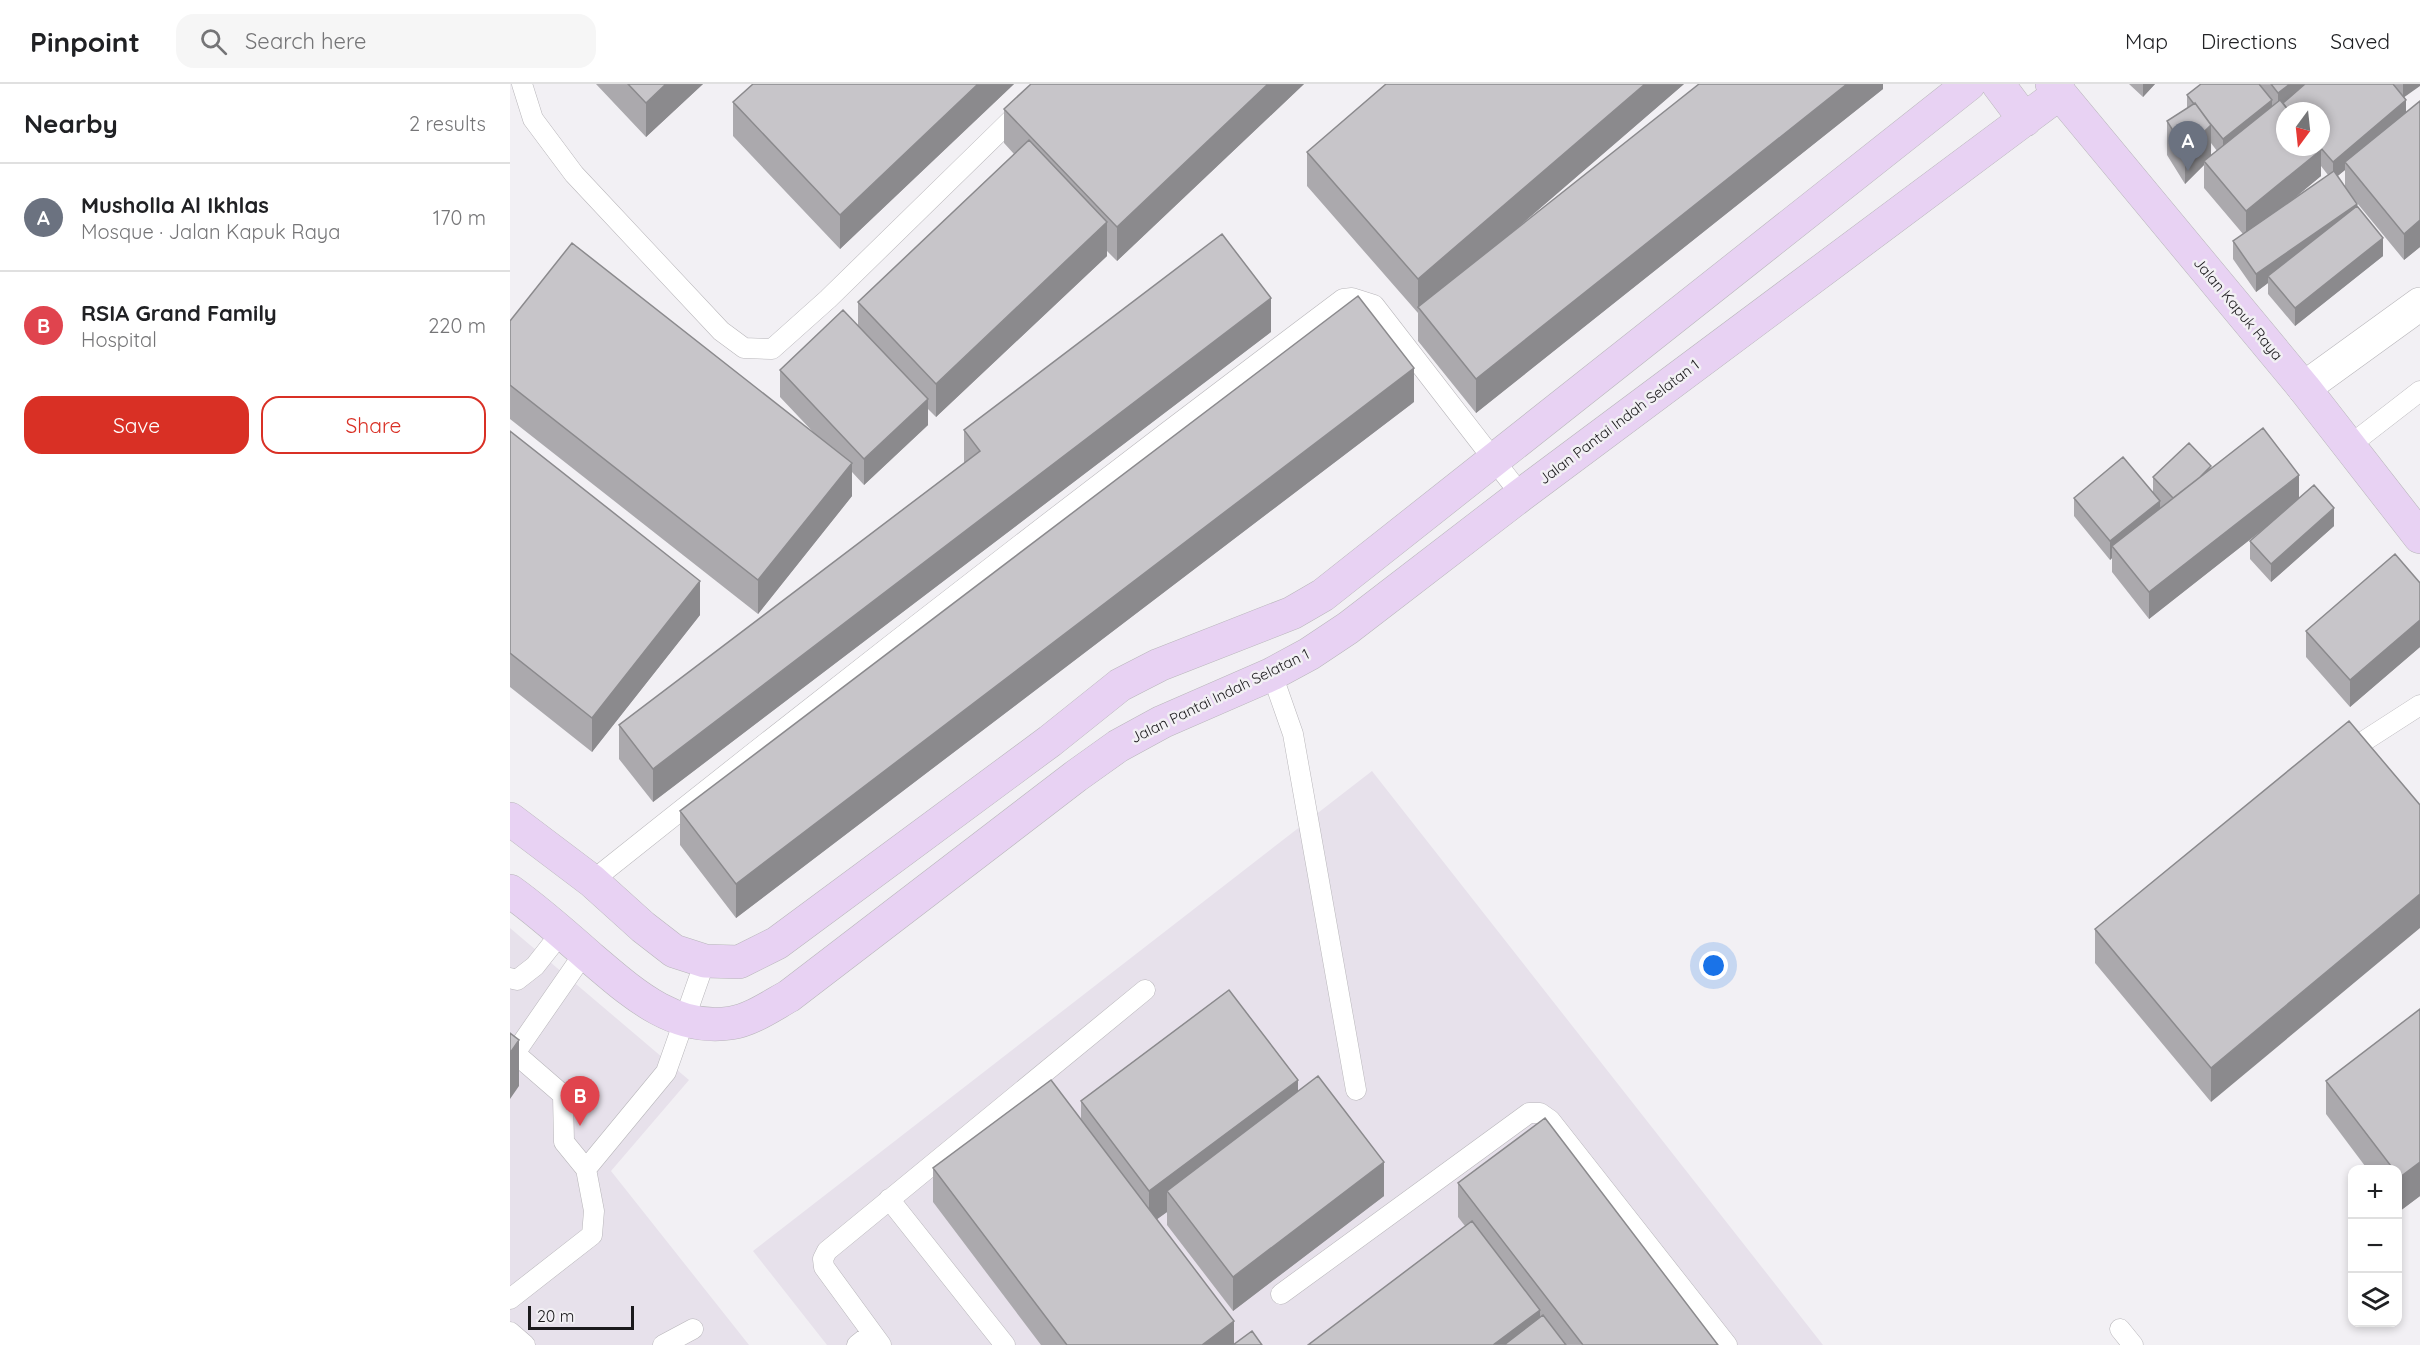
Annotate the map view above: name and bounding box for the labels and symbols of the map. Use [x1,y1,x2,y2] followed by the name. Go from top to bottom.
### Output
[2276,102,2330,156] north arrow
[2168,122,2208,171] pin: A
[2190,253,2287,364] street label: Jalan Kapuk Raya
[1535,355,1703,488] street label: Jalan Pantai Indah Selatan 1
[1127,644,1312,747] street label: Jalan Pantai Indah Selatan 1
[1699,951,1728,980] your location
[560,1076,600,1126] pin: B
[528,1303,634,1330] scale bar

